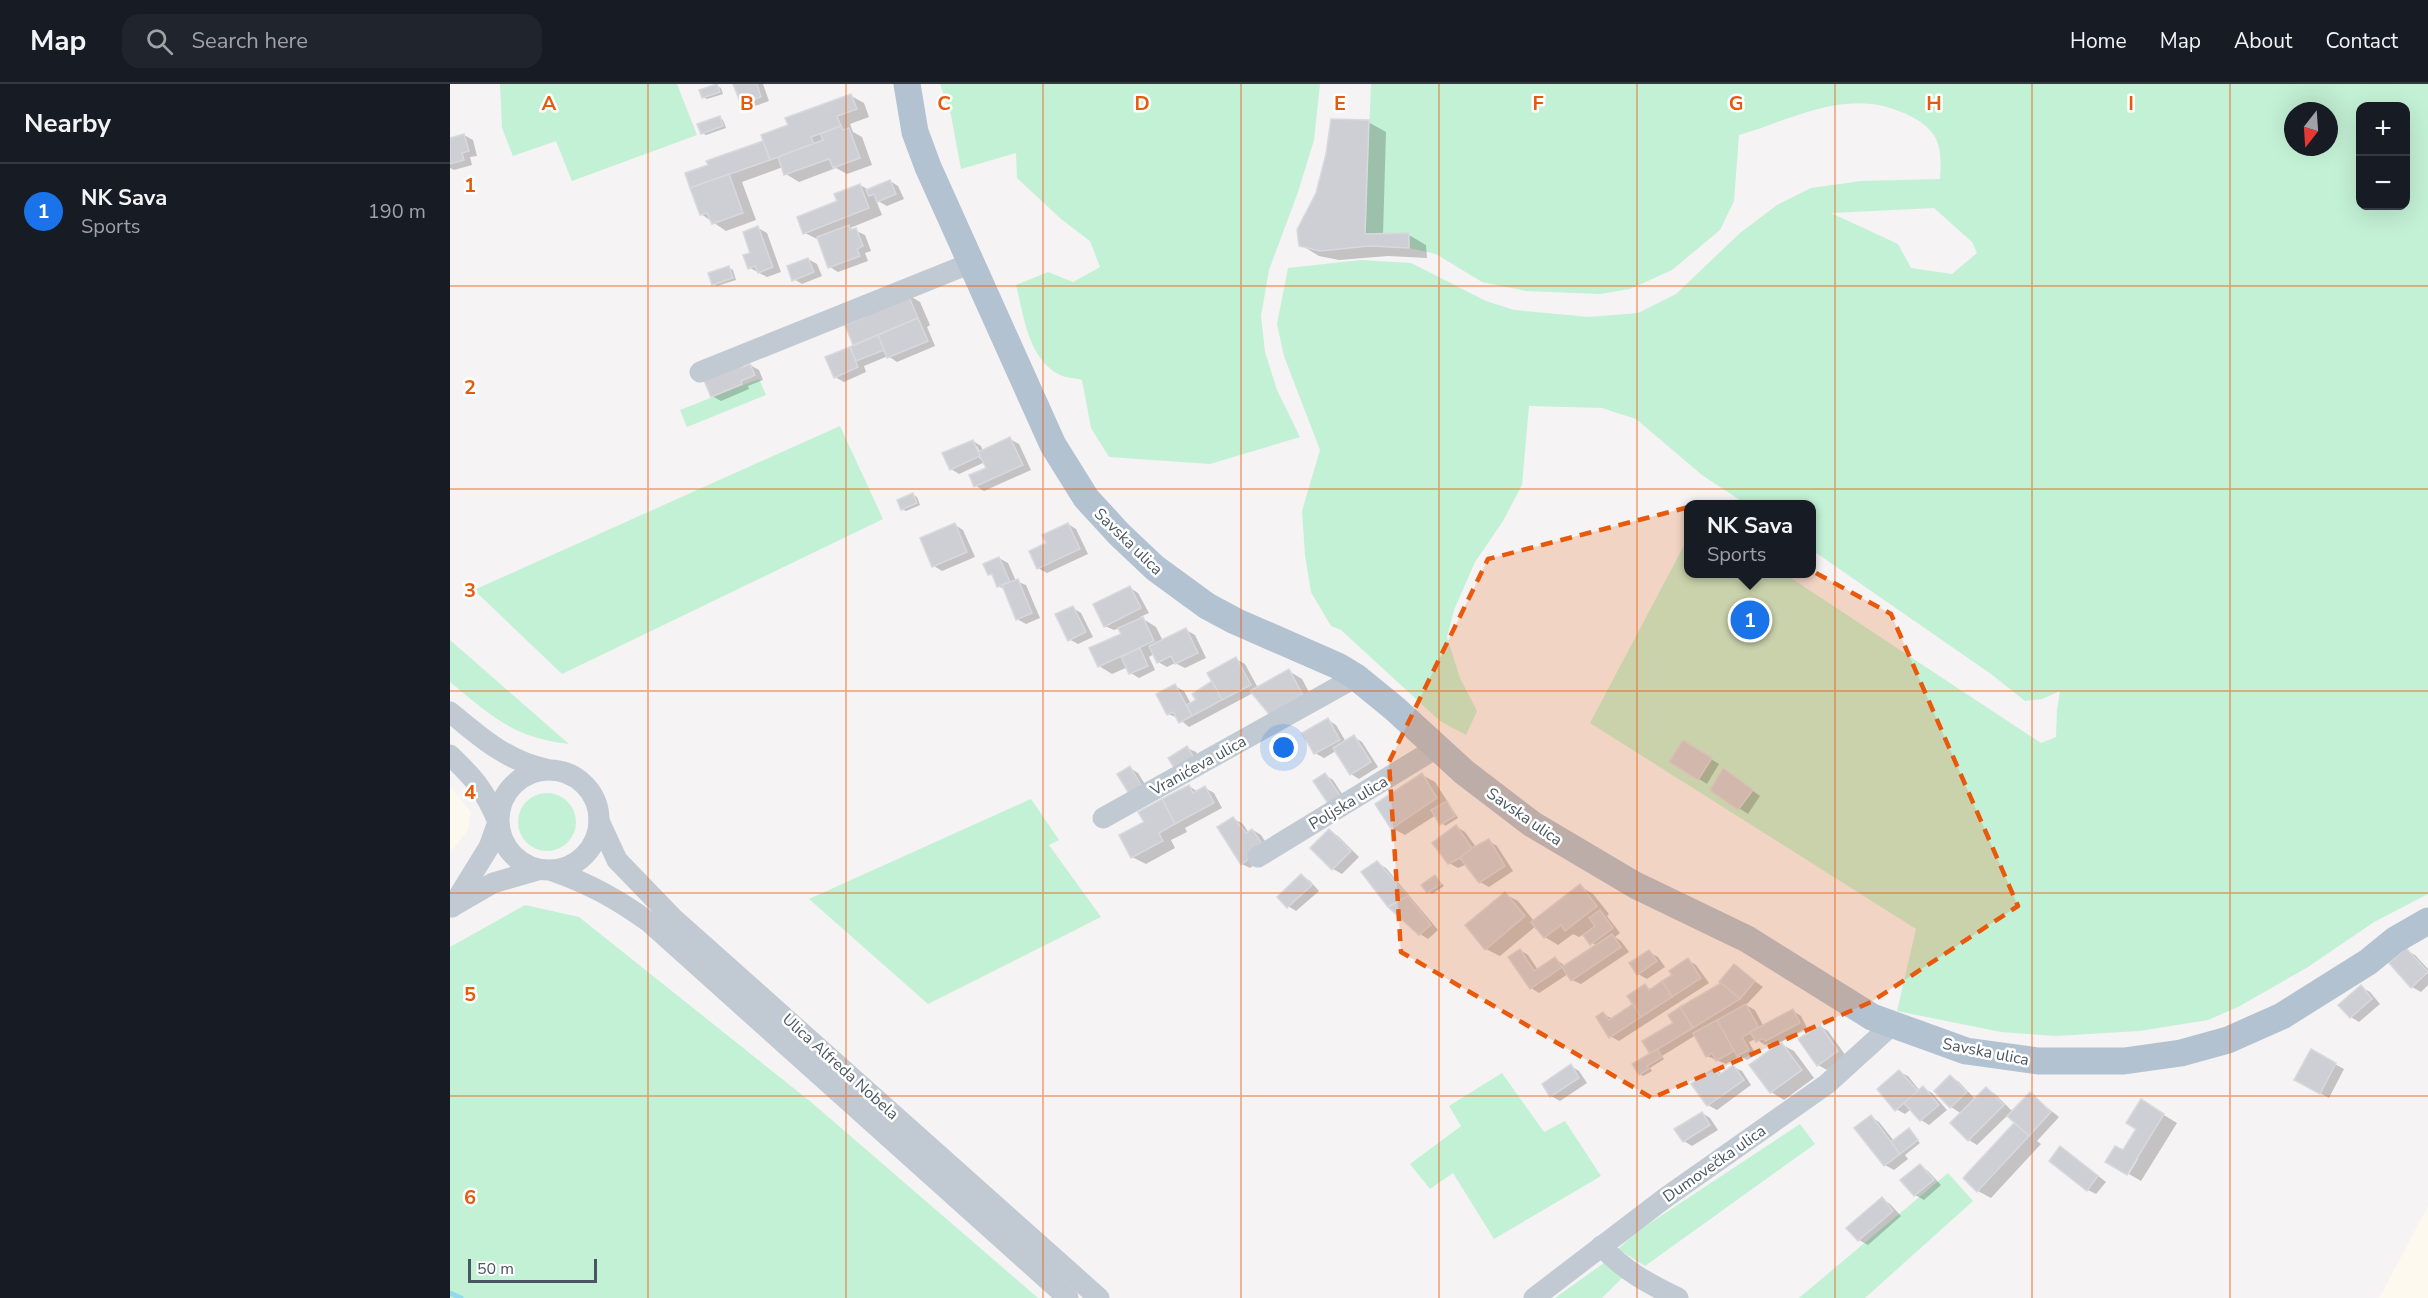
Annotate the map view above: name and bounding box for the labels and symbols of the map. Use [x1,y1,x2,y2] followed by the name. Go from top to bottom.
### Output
[542,90,557,117] text: A
[740,90,754,117] text: B
[937,90,951,117] text: C
[1134,90,1150,117] text: D
[1334,90,1346,117] text: E
[1532,90,1544,117] text: F
[1729,90,1743,117] text: G
[1926,90,1942,117] text: H
[2128,90,2134,117] text: I
[2284,102,2338,156] north arrow
[464,172,476,199] text: 1
[464,374,476,401] text: 2
[1089,503,1168,580] street label: Savska ulica
[464,577,476,604] text: 3
[1730,598,1770,642] pin: 1
[1146,730,1250,802] street label: Vranićeva ulica
[1269,733,1298,762] your location
[1305,771,1392,835] street label: Poljska ulica
[464,779,476,806] text: 4
[1482,783,1567,851] street label: Savska ulica
[464,981,476,1008] text: 5
[777,1009,903,1125] street label: Ulica Alfreda Nobela
[1941,1033,2031,1071] street label: Savska ulica
[1659,1120,1770,1208] street label: Dumovečka ulica
[464,1184,476,1211] text: 6
[468,1256,597,1284] scale bar

